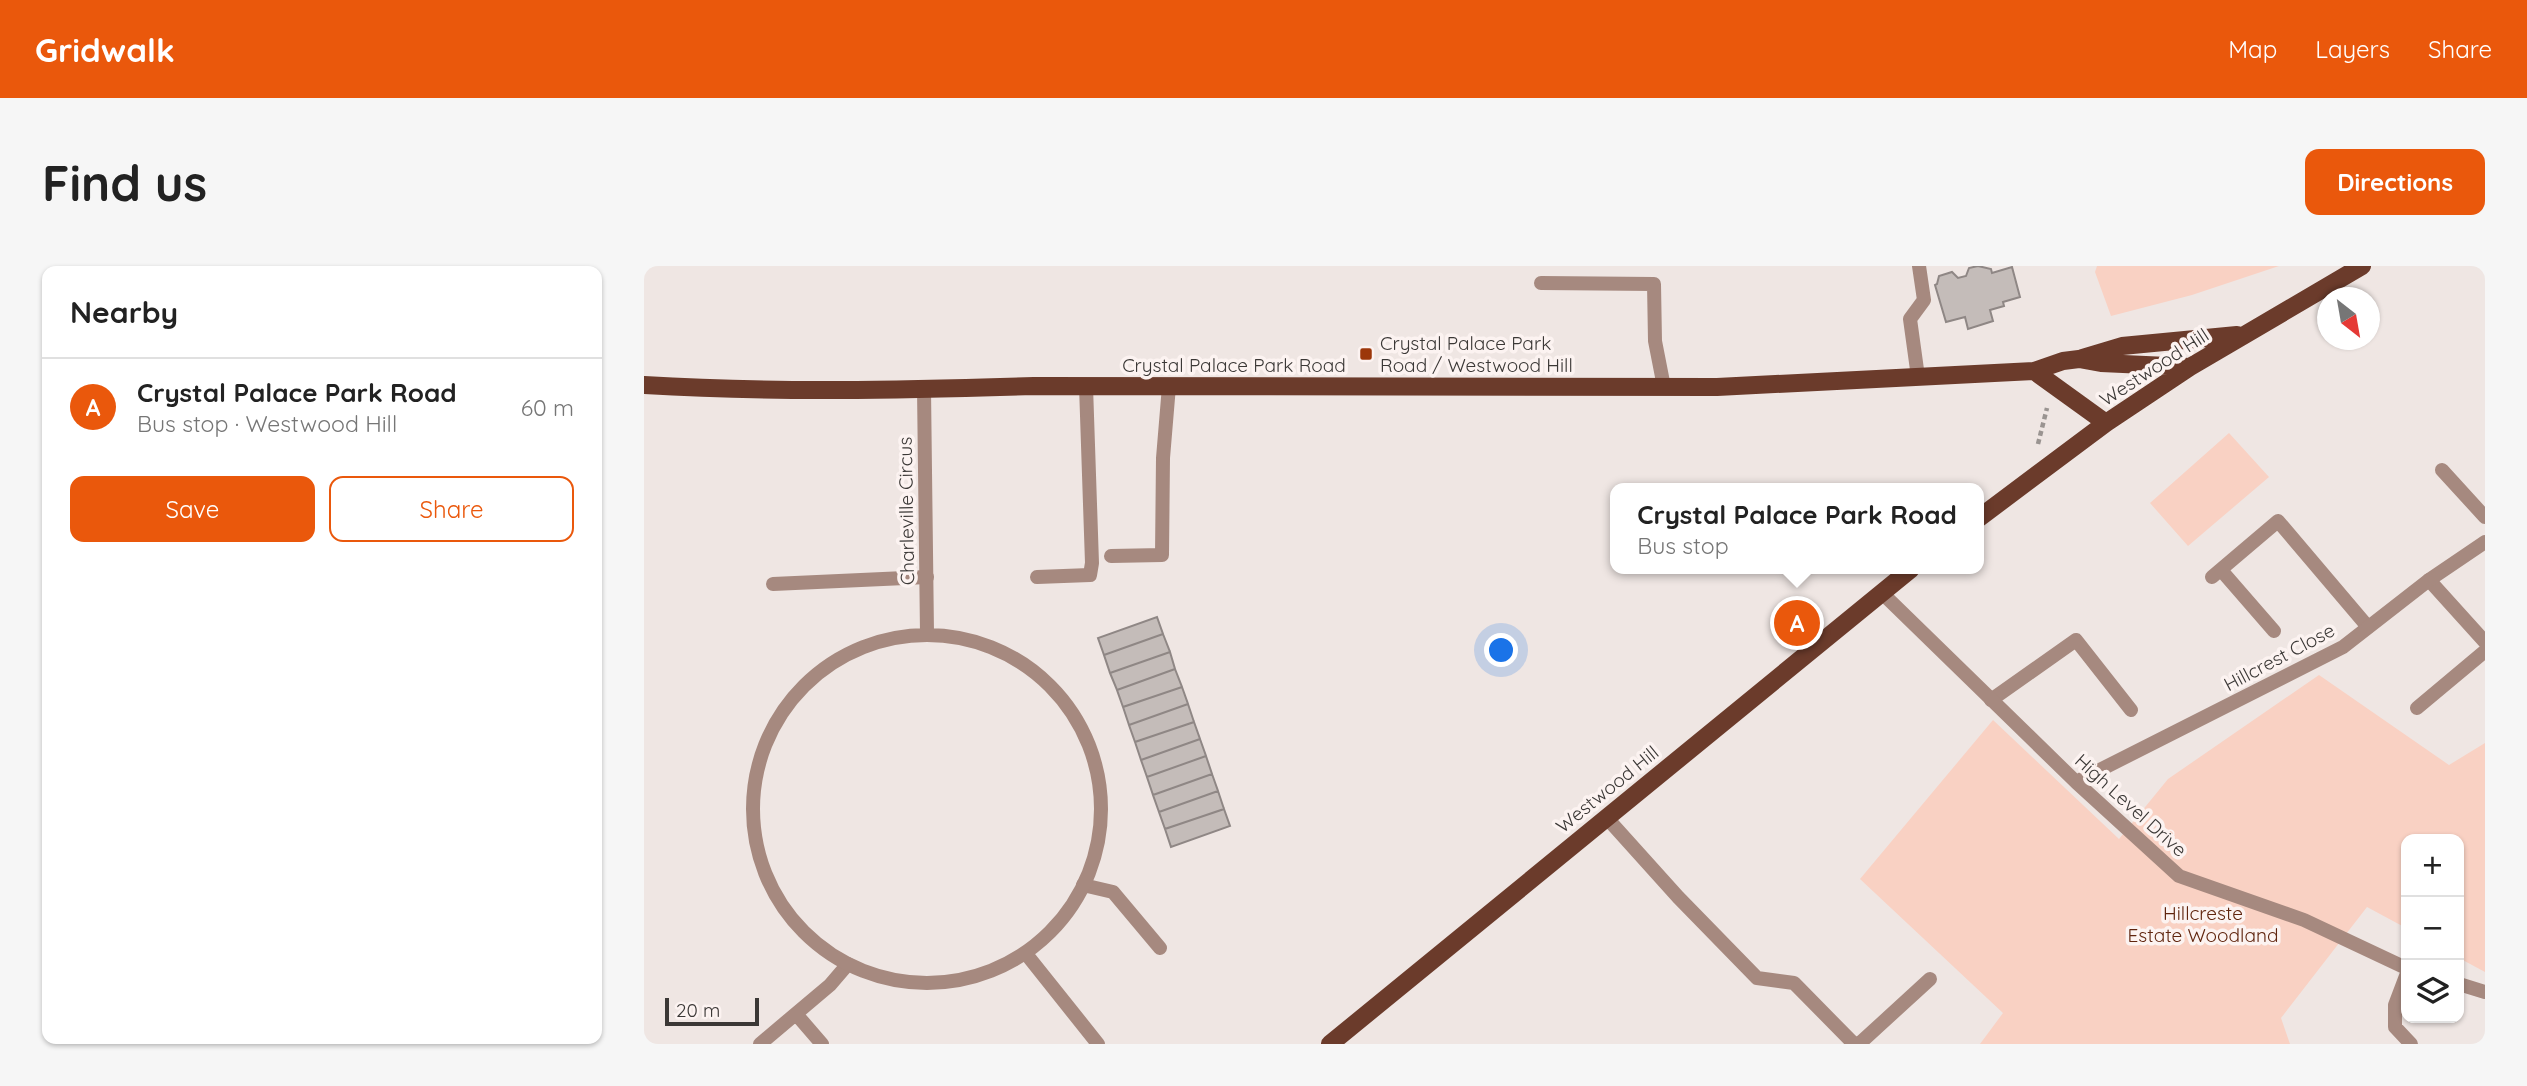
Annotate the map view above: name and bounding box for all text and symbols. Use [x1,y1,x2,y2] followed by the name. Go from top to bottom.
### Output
[35,29,175,70] text: Gridwalk
[2228,34,2277,64] text: Map
[2315,34,2390,64] text: Layers
[2428,34,2492,64] text: Share
[2305,149,2485,215] button: Directions
[42,152,207,213] text: Find us
[2317,287,2380,350] north arrow
[70,293,178,331] text: Nearby
[2095,323,2213,411] street label: Westwood Hill
[1380,331,1573,377] place label: Crystal Palace Park Road / Westwood Hill
[1358,346,1374,362] marker: Crystal Palace Park Road / Westwood Hill
[1122,353,1346,377] street label: Crystal Palace Park Road
[137,376,457,409] text: Crystal Palace Park Road
[86,393,100,422] text: A
[521,393,574,422] text: 60 m
[137,409,397,438] text: Bus stop · Westwood Hill
[893,437,919,585] street label: Charleville Circus
[70,476,315,542] button: Save
[329,476,574,542] button: Share
[1610,483,1984,574] popup
[1637,498,1957,531] text: Crystal Palace Park Road
[1637,531,1729,560] text: Bus stop
[1774,597,1820,649] pin: A
[2219,618,2339,696] street label: Hillcrest Close
[1484,633,1518,667] your location
[1551,740,1663,838] street label: Westwood Hill
[2070,748,2192,862] street label: High Level Drive
[2401,834,2464,1023] map controls
[2401,834,2464,897] button: +
[2401,897,2464,960] button: −
[2128,901,2278,947] park label: Hillcreste Estate Woodland
[2401,960,2464,1023] button: layers
[665,995,760,1027] scale bar
[676,998,720,1022] text: 20 m

